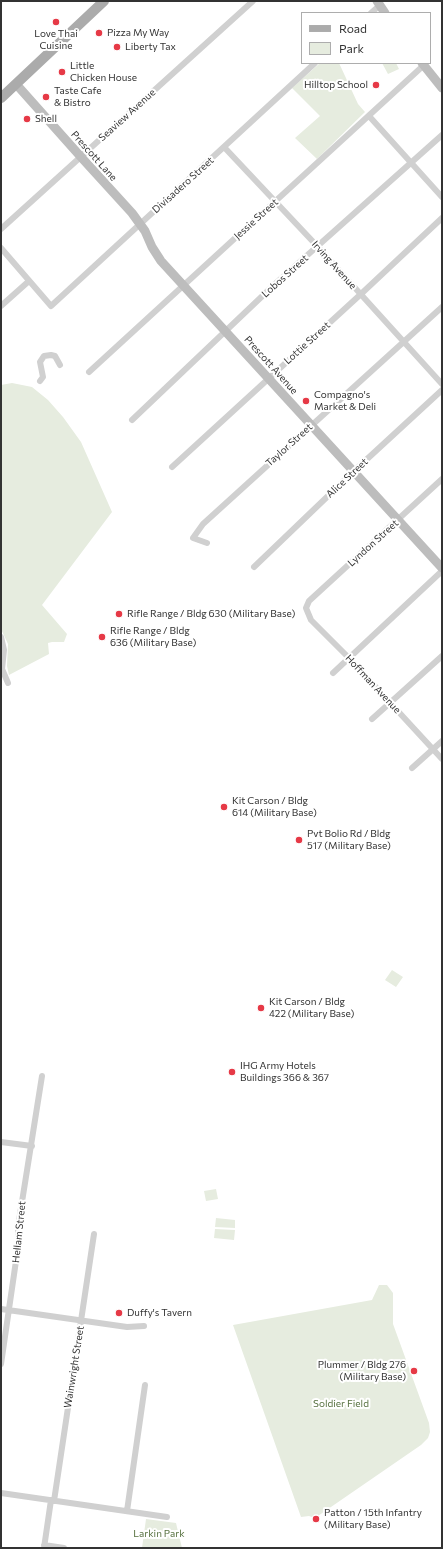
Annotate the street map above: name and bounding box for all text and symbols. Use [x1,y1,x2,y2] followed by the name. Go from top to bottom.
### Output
[301,12,431,64] legend
[51,17,61,27] marker: Love Thai Cuisine
[339,21,367,35] text: Road
[107,27,169,39] place label: Pizza My Way
[34,28,78,52] place label: Love Thai Cuisine
[94,28,104,38] marker: Pizza My Way
[125,41,176,53] place label: Liberty Tax
[339,41,364,55] text: Park
[112,42,122,52] marker: Liberty Tax
[70,60,137,84] place label: Little Chicken House
[57,67,67,77] marker: Little Chicken House
[304,79,368,91] place label: Hilltop School
[371,80,381,90] marker: Hilltop School
[54,85,102,108] place label: Taste Cafe & Bistro
[96,86,158,144] street label: Seaview Avenue
[41,92,51,102] marker: Taste Cafe & Bistro
[35,113,57,125] place label: Shell
[22,114,32,124] marker: Shell
[69,129,119,183] street label: Prescott Lane
[150,154,216,216] street label: Divisadero Street
[231,196,281,242] street label: Jessie Street
[309,238,359,292] street label: Irving Avenue
[259,252,311,300] street label: Lobos Street
[281,319,333,367] street label: Lottie Street
[242,333,300,397] street label: Prescott Avenue
[314,389,376,412] place label: Compagno's Market & Deli
[301,396,311,406] marker: Compagno's Market & Deli
[263,421,315,469] street label: Taylor Street
[324,456,370,500] street label: Alice Street
[345,517,401,569] street label: Lyndon Street
[127,608,295,620] place label: Rifle Range / Bldg 630 (Military Base)
[114,609,124,619] marker: Rifle Range / Bldg 630 (Military Base)
[110,625,196,648] place label: Rifle Range / Bldg 636 (Military Base)
[97,632,107,642] marker: Rifle Range / Bldg 636 (Military Base)
[343,652,403,716] street label: Hoffman Avenue
[232,795,317,818] place label: Kit Carson / Bldg 614 (Military Base)
[219,802,229,812] marker: Kit Carson / Bldg 614 (Military Base)
[307,828,391,852] place label: Pvt Bolio Rd / Bldg 517 (Military Base)
[294,835,304,845] marker: Pvt Bolio Rd / Bldg 517 (Military Base)
[269,996,354,1020] place label: Kit Carson / Bldg 422 (Military Base)
[256,1003,266,1013] marker: Kit Carson / Bldg 422 (Military Base)
[240,1060,329,1084] place label: IHG Army Hotels Buildings 366 & 367
[227,1067,237,1077] marker: IHG Army Hotels Buildings 366 & 367
[10,1201,28,1263] street label: Hellam Street
[127,1307,192,1319] place label: Duffy's Tavern
[114,1308,124,1318] marker: Duffy's Tavern
[62,1325,86,1409] street label: Wainwright Street
[318,1359,406,1382] place label: Plummer / Bldg 276 (Military Base)
[409,1366,419,1376] marker: Plummer / Bldg 276 (Military Base)
[313,1398,369,1410] park label: Soldier Field
[324,1507,422,1530] place label: Patton / 15th Infantry (Military Base)
[311,1514,321,1524] marker: Patton / 15th Infantry (Military Base)
[133,1528,185,1540] park label: Larkin Park

